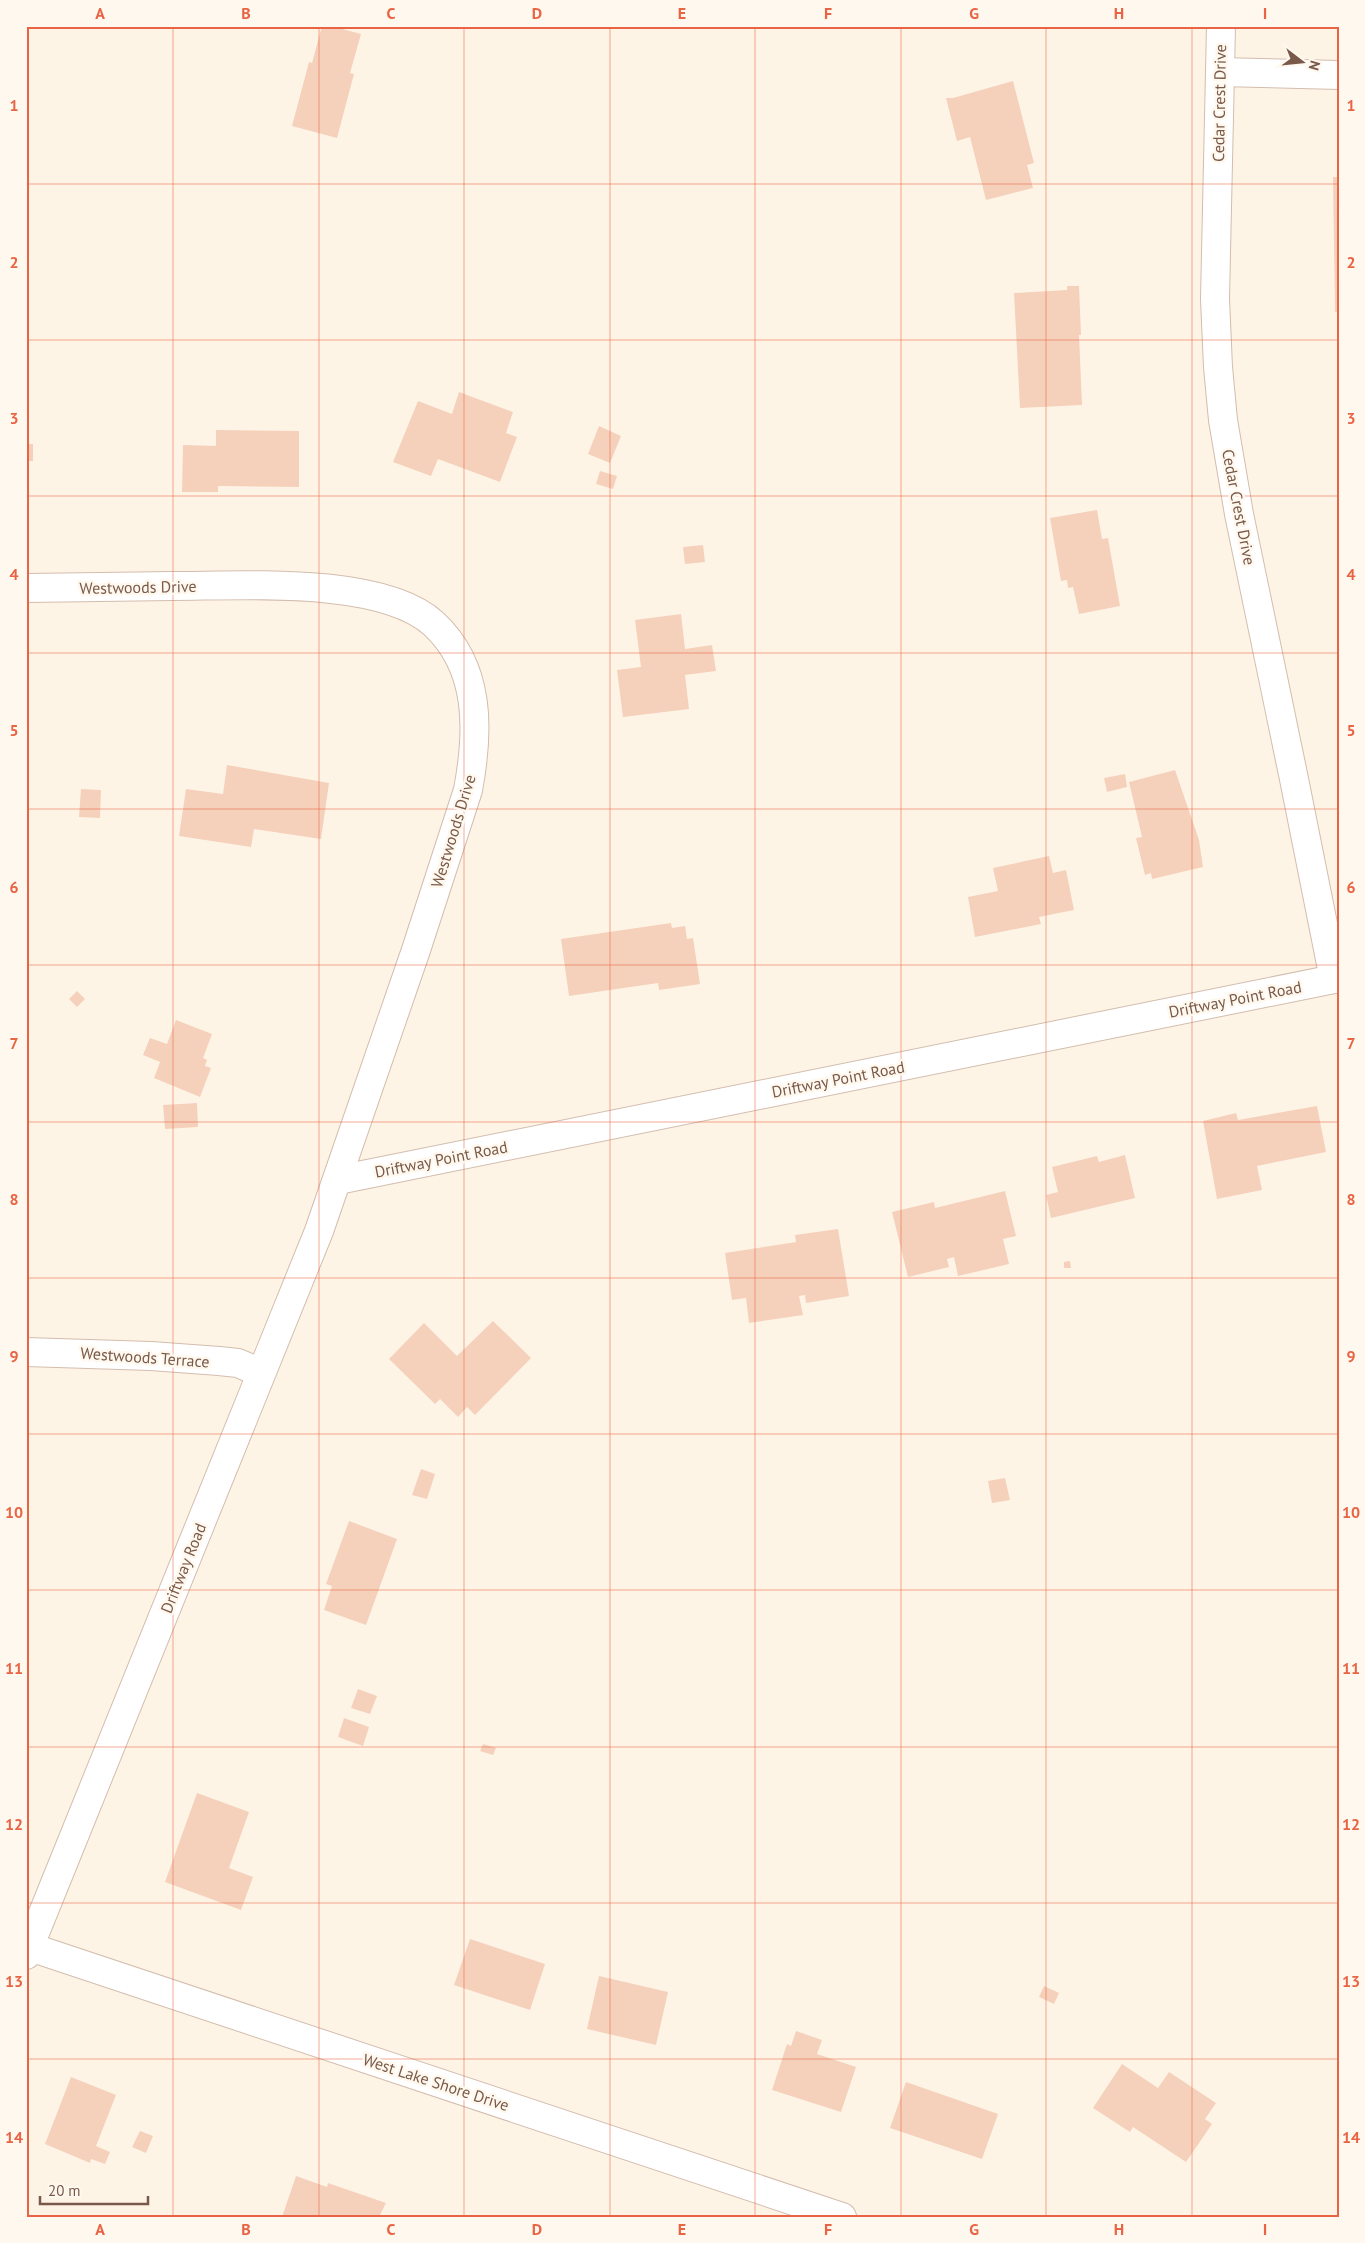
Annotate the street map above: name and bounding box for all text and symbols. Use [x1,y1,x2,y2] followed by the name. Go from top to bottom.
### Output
[95,3,105,23] text: A
[241,3,251,23] text: B
[387,3,396,23] text: C
[532,3,542,23] text: D
[678,3,686,23] text: E
[824,3,832,23] text: F
[969,3,979,23] text: G
[1114,3,1124,23] text: H
[1263,3,1267,23] text: I
[1278,38,1328,88] north arrow
[1208,44,1230,162] street label: Cedar Crest Drive
[1305,59,1324,72] text: N
[9,95,19,115] text: 1
[1346,95,1356,115] text: 1
[9,252,19,272] text: 2
[1346,252,1356,272] text: 2
[9,408,19,428] text: 3
[1346,408,1356,428] text: 3
[1218,447,1260,567] street label: Cedar Crest Drive
[9,564,19,584] text: 4
[1346,564,1356,584] text: 4
[79,576,197,598] street label: Westwoods Drive
[9,720,19,740] text: 5
[1346,720,1356,740] text: 5
[426,772,480,890] street label: Westwoods Drive
[9,877,19,897] text: 6
[1346,877,1356,897] text: 6
[1167,976,1303,1022] street label: Driftway Point Road
[9,1033,19,1053] text: 7
[1346,1033,1356,1053] text: 7
[770,1056,906,1102] street label: Driftway Point Road
[373,1136,509,1182] street label: Driftway Point Road
[9,1189,19,1209] text: 8
[1346,1189,1356,1209] text: 8
[80,1343,210,1371] street label: Westwoods Terrace
[9,1346,19,1366] text: 9
[1346,1346,1356,1366] text: 9
[5,1502,23,1522] text: 10
[1342,1502,1360,1522] text: 10
[156,1520,210,1616] street label: Driftway Road
[5,1658,23,1678] text: 11
[1342,1658,1360,1678] text: 11
[5,1814,23,1834] text: 12
[1342,1814,1360,1834] text: 12
[5,1971,23,1991] text: 13
[1342,1971,1360,1991] text: 13
[360,2049,512,2115] street label: West Lake Shore Drive
[5,2127,23,2147] text: 14
[1342,2127,1360,2147] text: 14
[40,2173,148,2205] scale bar
[48,2181,81,2200] text: 20 m
[95,2219,105,2239] text: A
[241,2219,251,2239] text: B
[387,2219,396,2239] text: C
[532,2219,542,2239] text: D
[678,2219,686,2239] text: E
[824,2219,832,2239] text: F
[969,2219,979,2239] text: G
[1114,2219,1124,2239] text: H
[1263,2219,1267,2239] text: I

